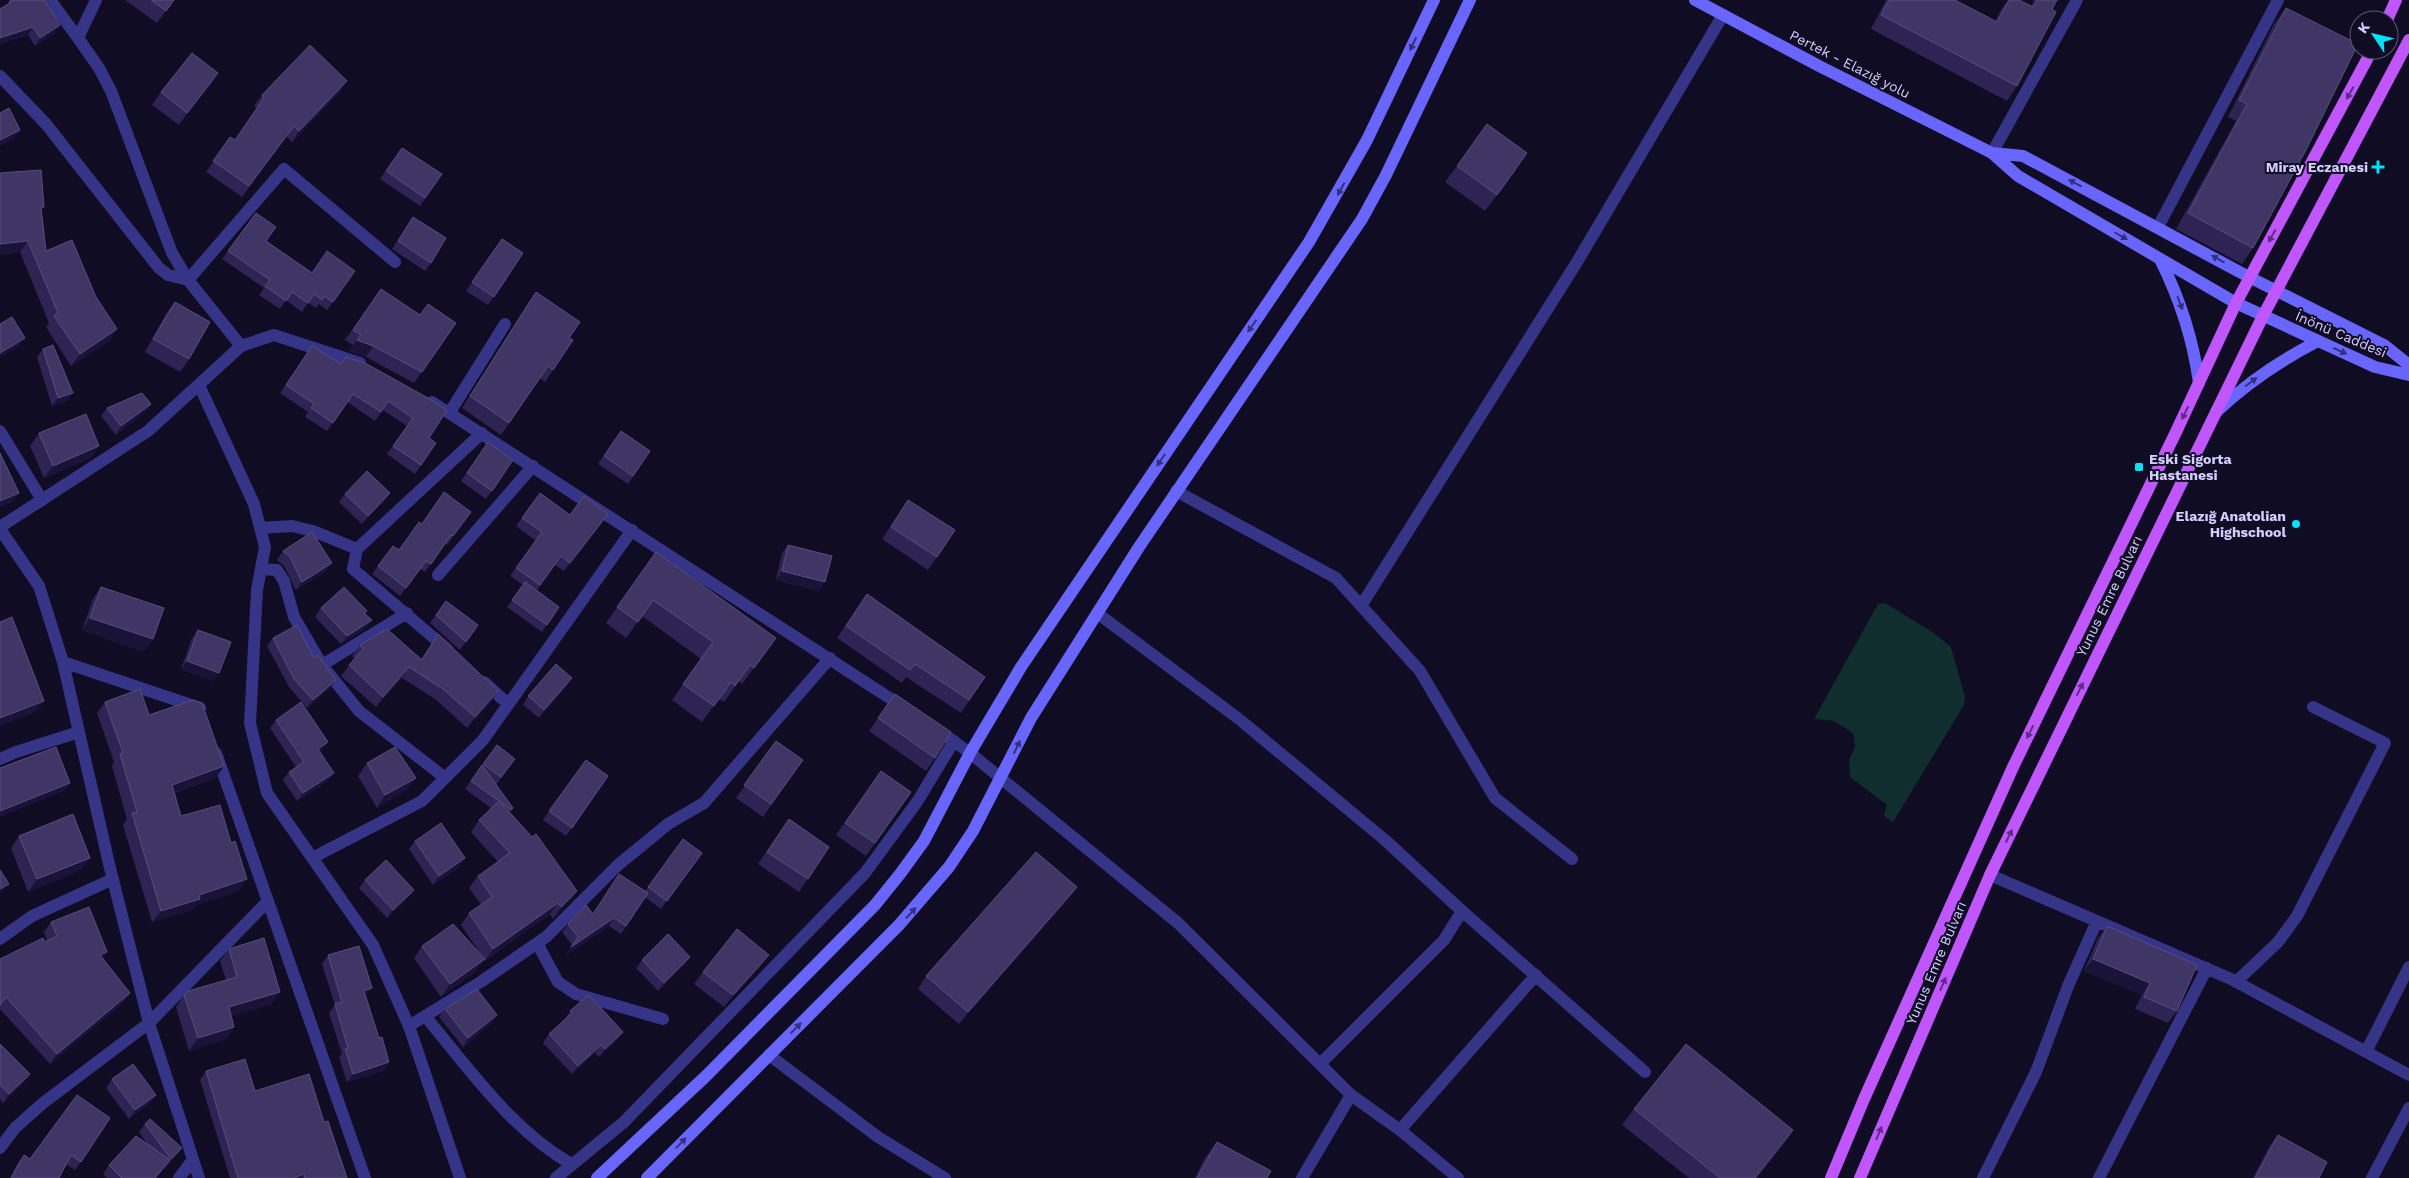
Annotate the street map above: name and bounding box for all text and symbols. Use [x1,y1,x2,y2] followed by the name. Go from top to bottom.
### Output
[2349,10,2399,60] north arrow
[2354,19,2373,36] text: K
[1787,27,1913,101] street label: Pertek - Elazığ yolu
[1408,37,1416,51] one-way arrow
[2346,86,2354,101] one-way arrow
[2266,159,2368,175] place label: Miray Eczanesi
[2372,161,2384,173] marker: Miray Eczanesi
[2067,179,2082,187] one-way arrow
[1336,183,1345,196] one-way arrow
[2268,228,2276,243] one-way arrow
[2114,231,2127,240] one-way arrow
[2211,255,2225,264] one-way arrow
[2177,296,2185,310] one-way arrow
[2293,308,2389,360] street label: İnönü Caddesi
[1247,319,1257,332] one-way arrow
[2332,346,2347,355] one-way arrow
[2244,377,2258,387] one-way arrow
[2181,406,2189,420] one-way arrow
[2149,451,2232,483] place label: Eski Sigorta Hastanesi
[1156,453,1165,467] one-way arrow
[2133,461,2145,473] marker: Eski Sigorta Hastanesi
[2176,508,2286,540] place label: Elazığ Anatolian Highschool
[2290,518,2302,530] marker: Elazığ Anatolian Highschool
[2073,533,2145,659] street label: Yunus Emre Bulvarı
[2076,682,2084,697] one-way arrow
[2026,725,2034,739] one-way arrow
[1013,740,1021,755] one-way arrow
[2005,828,2014,843] one-way arrow
[1903,899,1969,1027] street label: Yunus Emre Bulvarı
[905,907,917,919] one-way arrow
[1940,977,1948,991] one-way arrow
[790,1022,802,1034] one-way arrow
[1875,1125,1883,1140] one-way arrow
[675,1137,687,1149] one-way arrow

